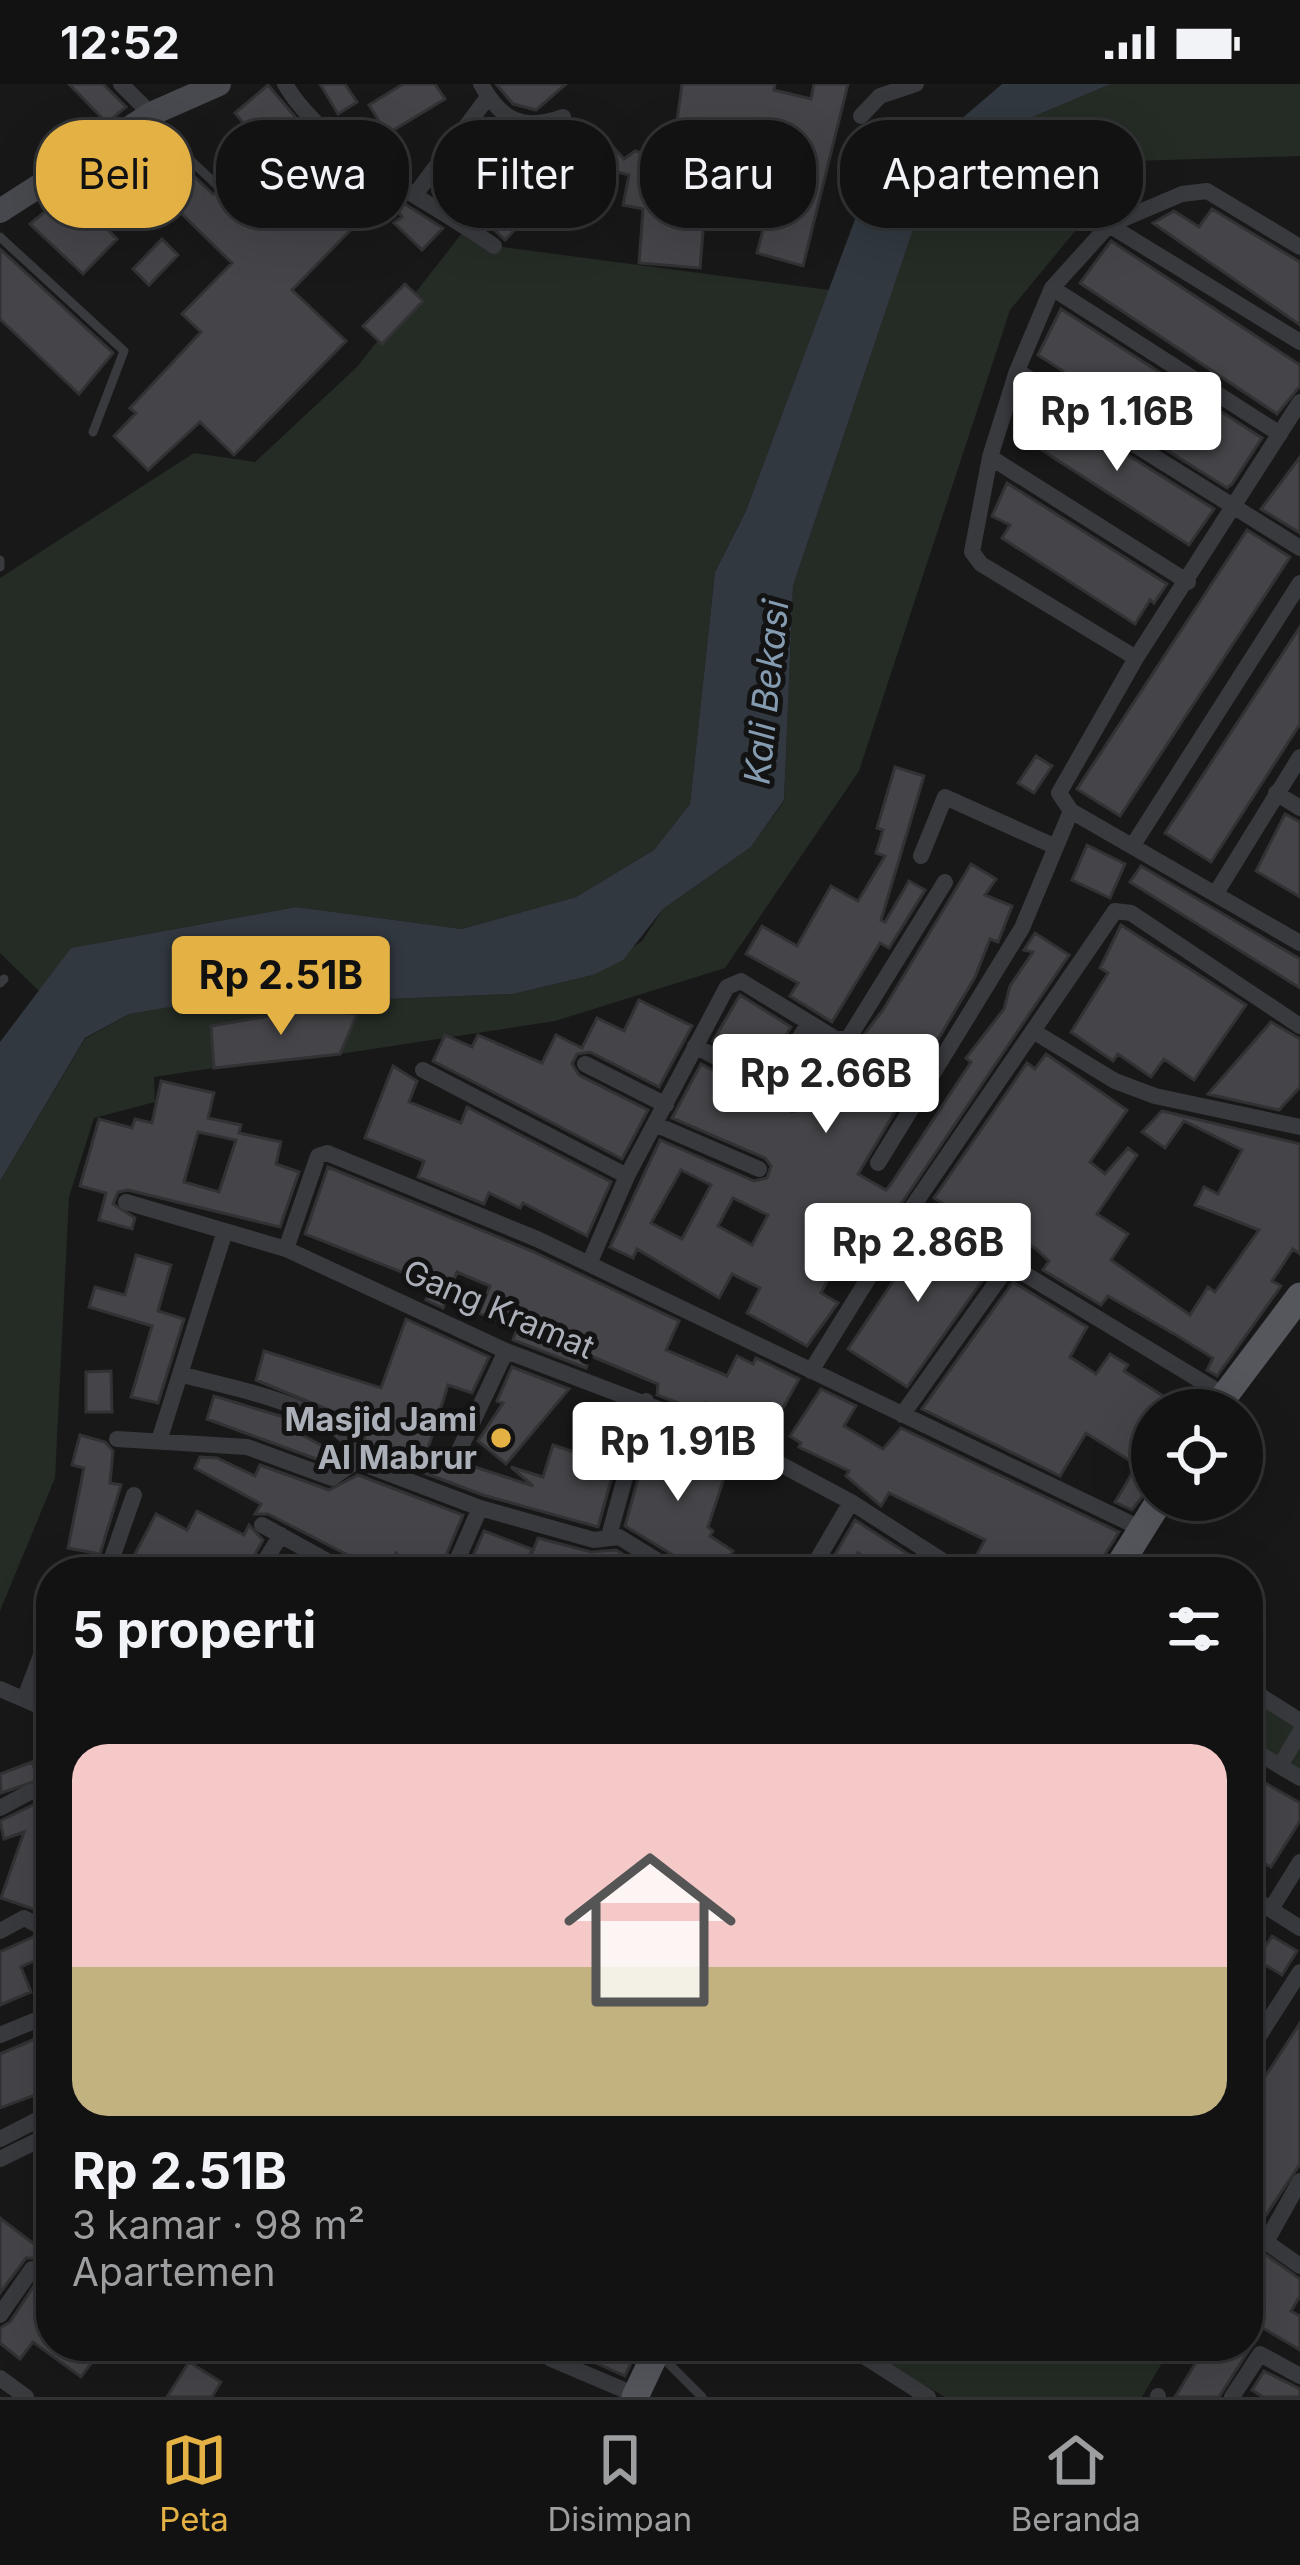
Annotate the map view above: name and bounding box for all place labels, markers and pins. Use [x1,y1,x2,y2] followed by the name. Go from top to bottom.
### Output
[993,372,1241,474] pin: Rp 1.16B
[157,936,405,1038] pin: Rp 2.51B
[702,1034,950,1136] pin: Rp 2.66B
[794,1203,1042,1305] pin: Rp 2.86B
[285,1399,477,1477] place label: Masjid Jami Al Mabrur
[554,1402,802,1504] pin: Rp 1.91B
[488,1425,514,1451] marker: Masjid Jami Al Mabrur

